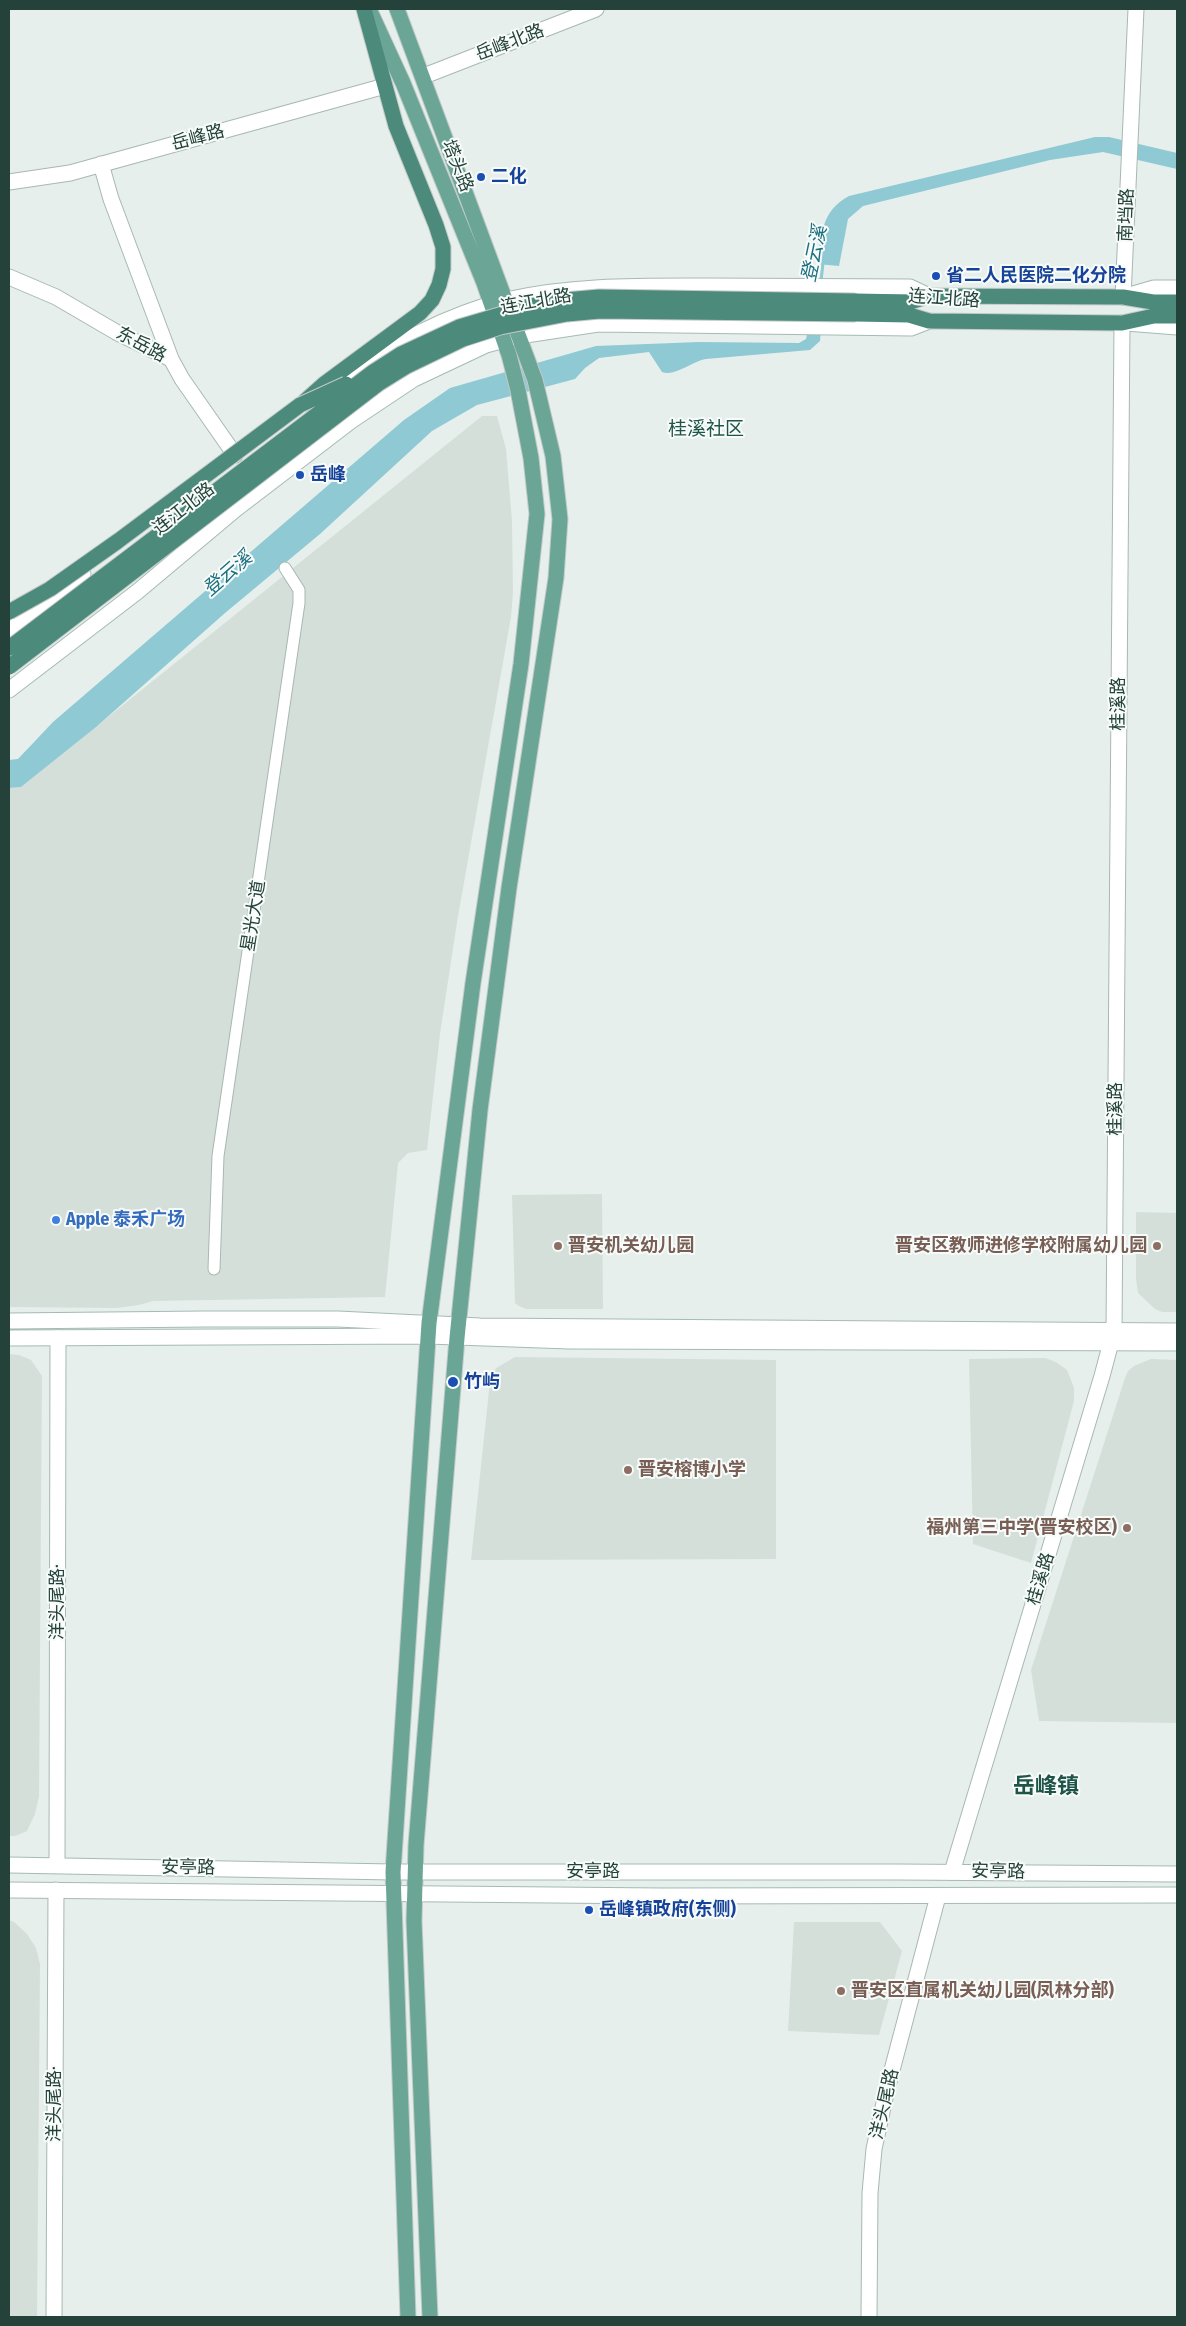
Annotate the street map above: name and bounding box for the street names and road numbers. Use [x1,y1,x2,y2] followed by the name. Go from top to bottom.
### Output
[473,20,547,66] street label: 岳峰北路
[169,121,227,155] street label: 岳峰路
[437,137,477,195] street label: 塔头路
[1115,188,1139,242] street label: 南垱路
[499,285,573,319] street label: 连江北路
[907,286,981,312] street label: 连江北路
[112,323,170,367] street label: 东岳路
[149,478,219,540] street label: 连江北路
[1108,677,1130,731] street label: 桂溪路
[238,879,270,953] street label: 星光大道
[1105,1082,1127,1136] street label: 桂溪路
[1023,1550,1059,1608] street label: 桂溪路
[47,1564,69,1640] street label: 洋头尾路·
[161,1857,215,1879] street label: 安亭路
[566,1861,620,1883] street label: 安亭路
[971,1861,1025,1883] street label: 安亭路
[44,2066,66,2142] street label: 洋头尾路·
[866,2066,904,2142] street label: 洋头尾路

